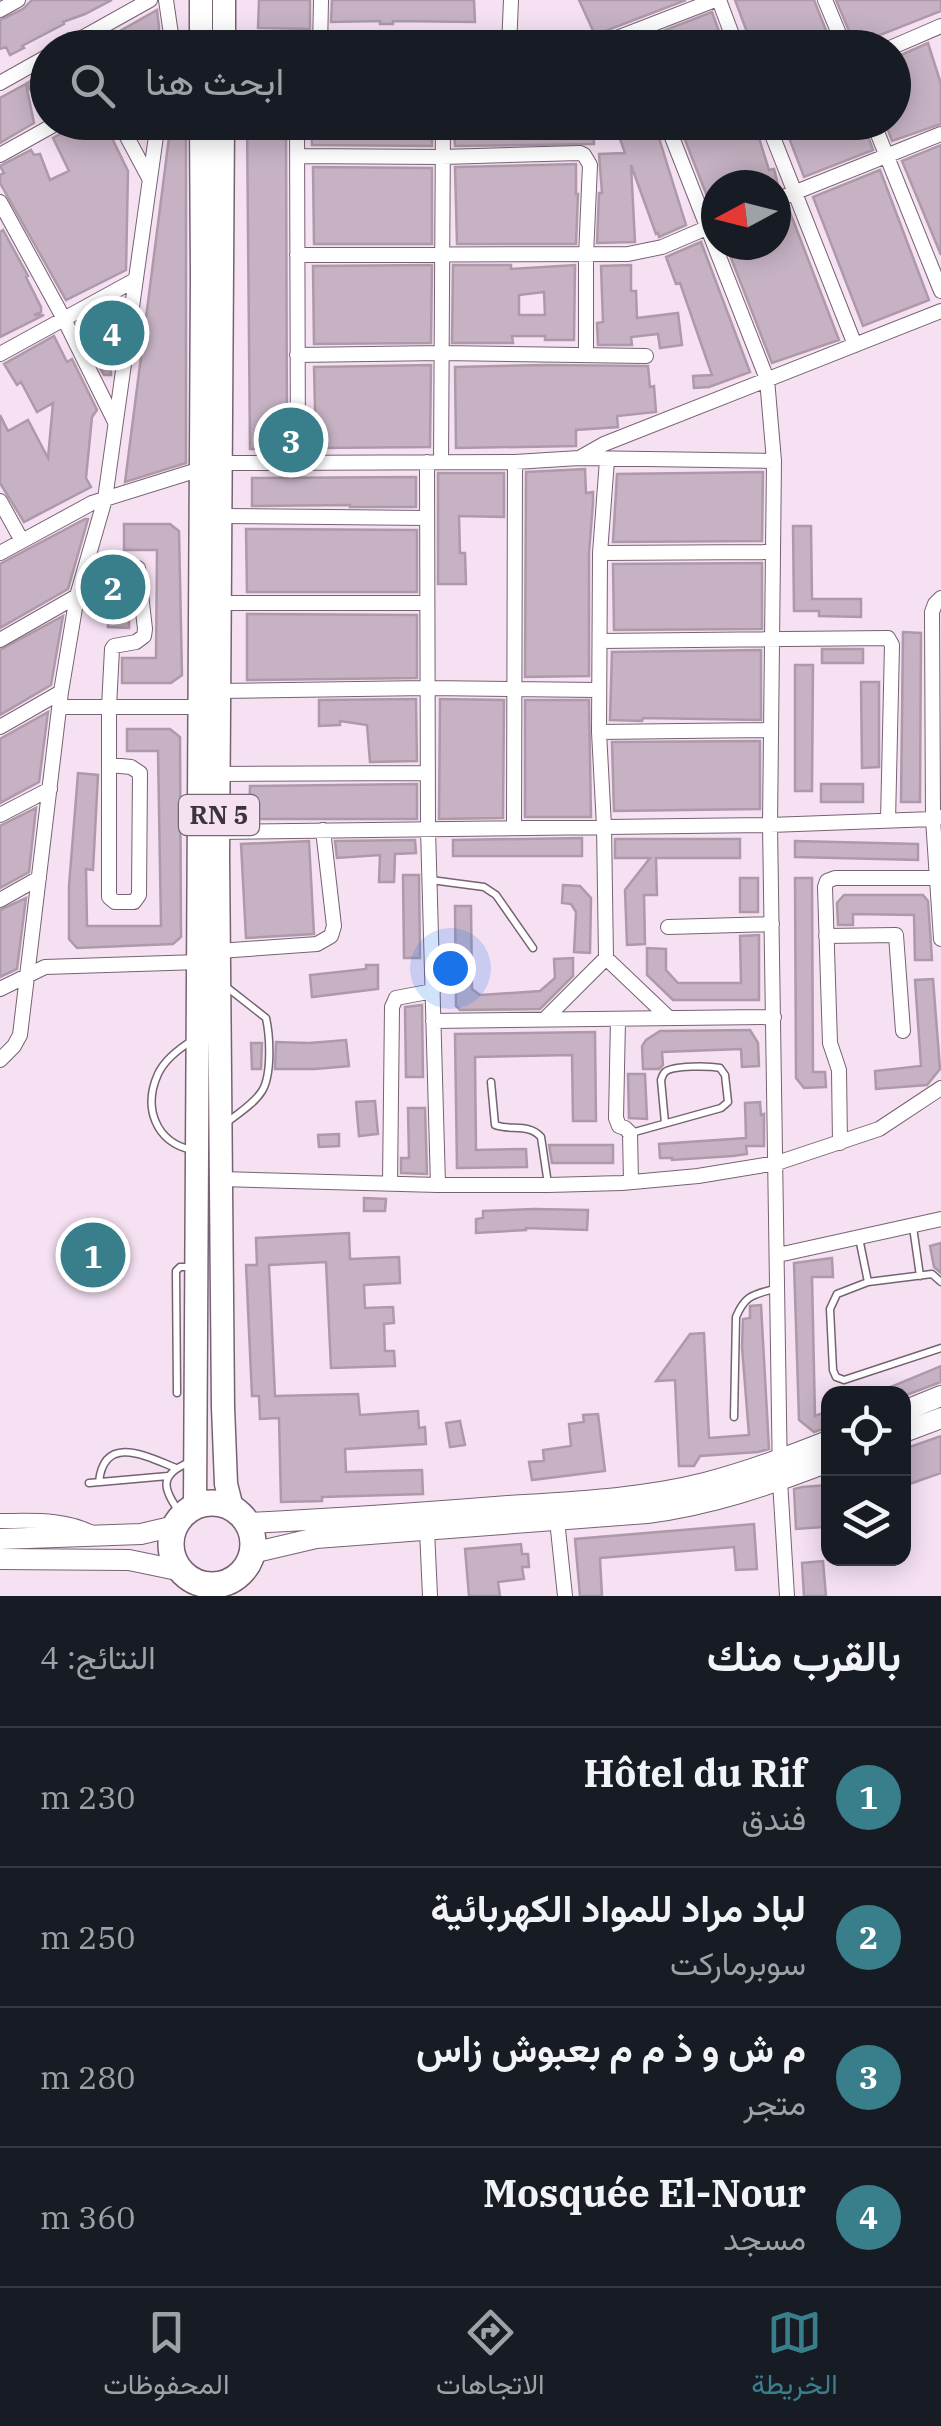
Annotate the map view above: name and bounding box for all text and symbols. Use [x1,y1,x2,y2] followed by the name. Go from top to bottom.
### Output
[30,30,911,140] search box
[145,56,284,105] text: ابحث هنا
[65,58,120,113] icon: search
[701,170,791,260] north arrow
[80,296,144,370] pin: 4
[258,402,324,478] pin: 3
[80,550,146,624] pin: 2
[179,795,259,835] road number: RN 5
[425,943,476,994] your location
[61,1218,126,1292] pin: 1
[821,1386,911,1566] map controls
[821,1386,911,1476] button: locate
[821,1476,911,1566] button: layers
[707,1628,901,1683] text: بالقرب منك
[40,1636,156,1678] text: النتائج: 4
[583,1748,806,1797] text: Hôtel du Rif
[40,1776,136,1818] text: 230 m
[859,1776,878,1818] text: 1
[741,1797,806,1839] text: فندق
[431,1883,806,1932] text: لباد مراد للمواد الكهربائية
[40,1916,136,1958] text: 250 m
[859,1916,878,1958] text: 2
[670,1942,806,1984] text: سوبرماركت
[416,2023,806,2072] text: م ش و ذ م م بعبوش زاس
[40,2056,136,2098] text: 280 m
[859,2056,878,2098] text: 3
[743,2082,806,2124] text: متجر
[483,2168,806,2217] text: Mosquée El-Nour
[40,2196,136,2238] text: 360 m
[859,2196,878,2238] text: 4
[723,2217,806,2259] text: مسجد
[103,2305,229,2409] tab: المحفوظات
[436,2305,545,2409] tab: الاتجاهات
[751,2305,838,2409] tab: الخريطة

